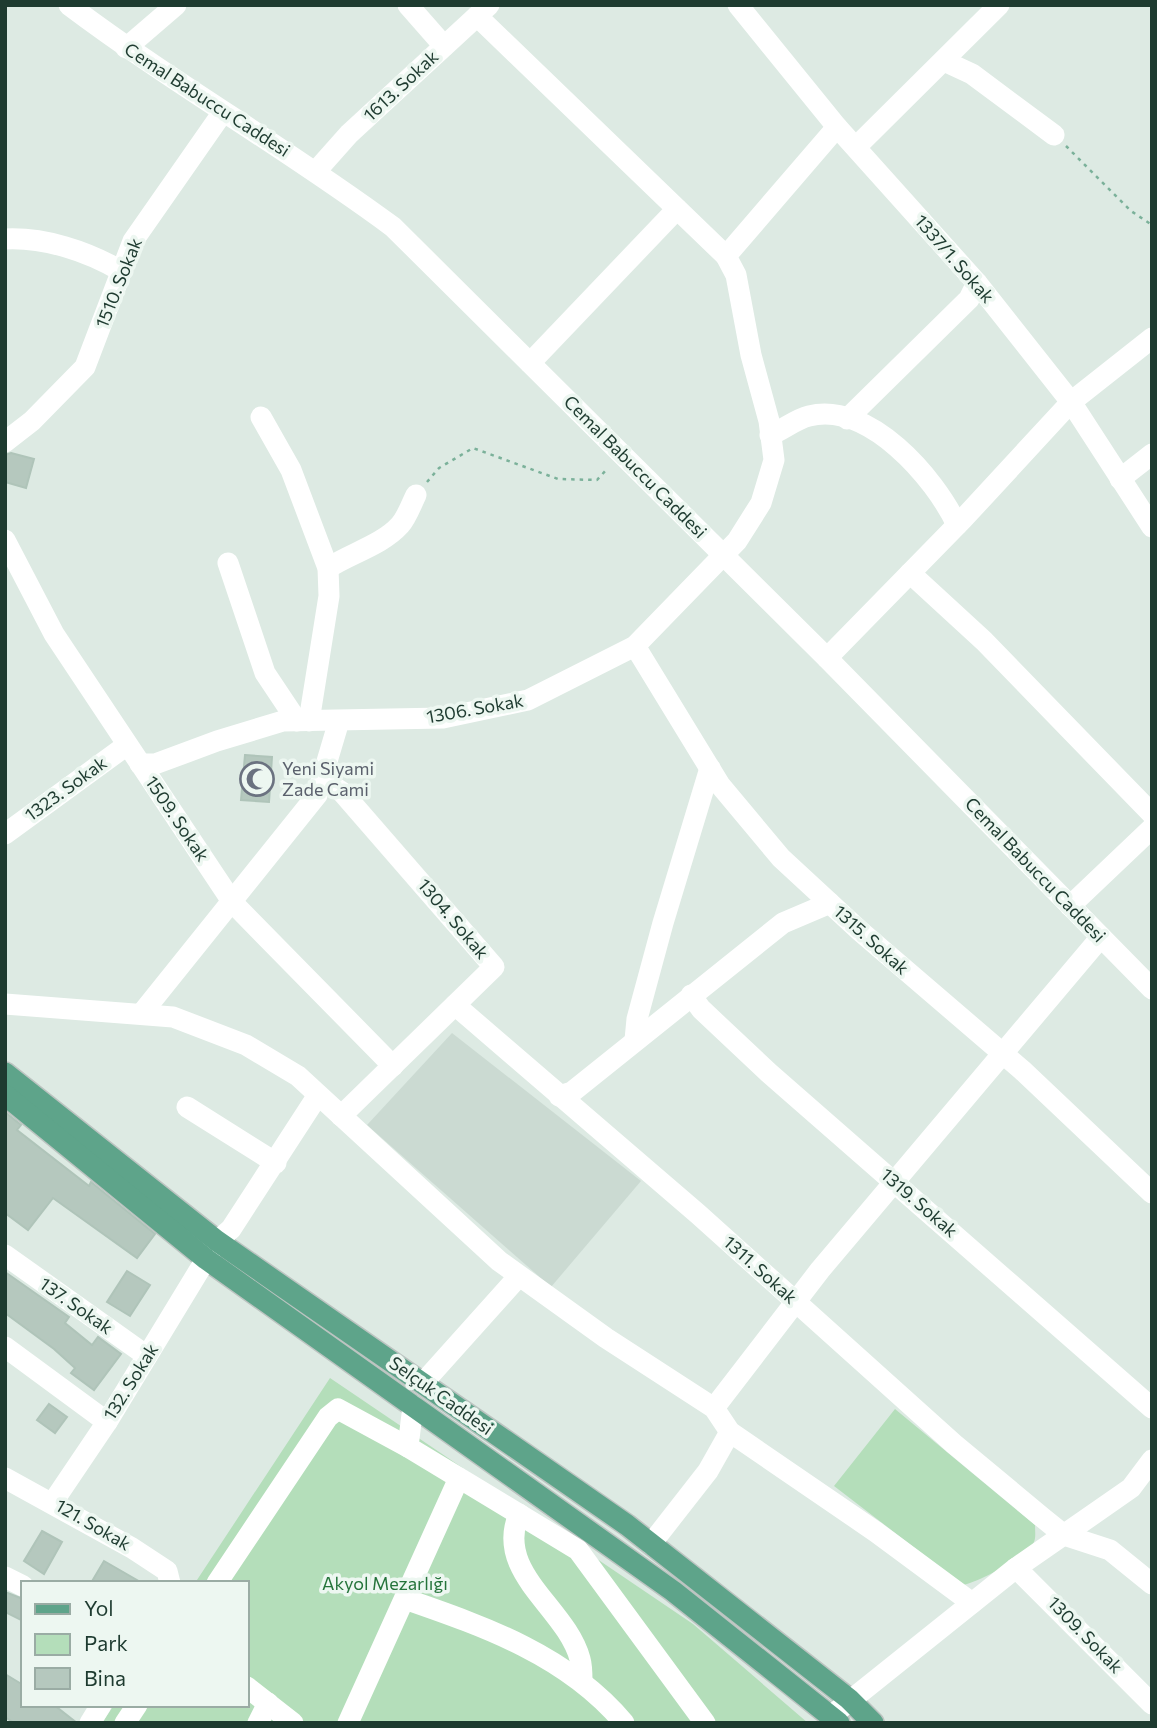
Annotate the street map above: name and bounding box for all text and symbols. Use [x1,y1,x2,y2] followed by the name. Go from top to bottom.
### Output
[121,37,294,161] street label: Cemal Babuccu Caddesi
[358,45,442,125] street label: 1613. Sokak
[910,210,999,307] street label: 1337/1. Sokak
[90,234,146,331] street label: 1510. Sokak
[560,390,712,542] street label: Cemal Babuccu Caddesi
[425,689,525,727] street label: 1306. Sokak
[20,751,111,825] street label: 1323. Sokak
[282,757,374,800] place label: Yeni Siyami Zade Cami
[238,760,276,798] mosque icon: Yeni Siyami Zade Cami
[141,772,215,866] street label: 1509. Sokak
[961,792,1111,946] street label: Cemal Babuccu Caddesi
[414,874,494,963] street label: 1304. Sokak
[830,900,914,979] street label: 1315. Sokak
[877,1163,963,1242] street label: 1319. Sokak
[719,1231,802,1308] street label: 1311. Sokak
[36,1272,118,1338] street label: 137. Sokak
[98,1339,162,1424] street label: 132. Sokak
[385,1351,498,1439] street label: Selçuk Caddesi
[52,1494,135,1555] street label: 121. Sokak
[322,1572,448,1594] park label: Akyol Mezarlığı
[21,1581,248,1707] legend
[1044,1591,1128,1677] street label: 1309. Sokak
[84,1595,114,1620] text: Yol
[84,1630,128,1655] text: Park
[84,1665,126,1690] text: Bina

